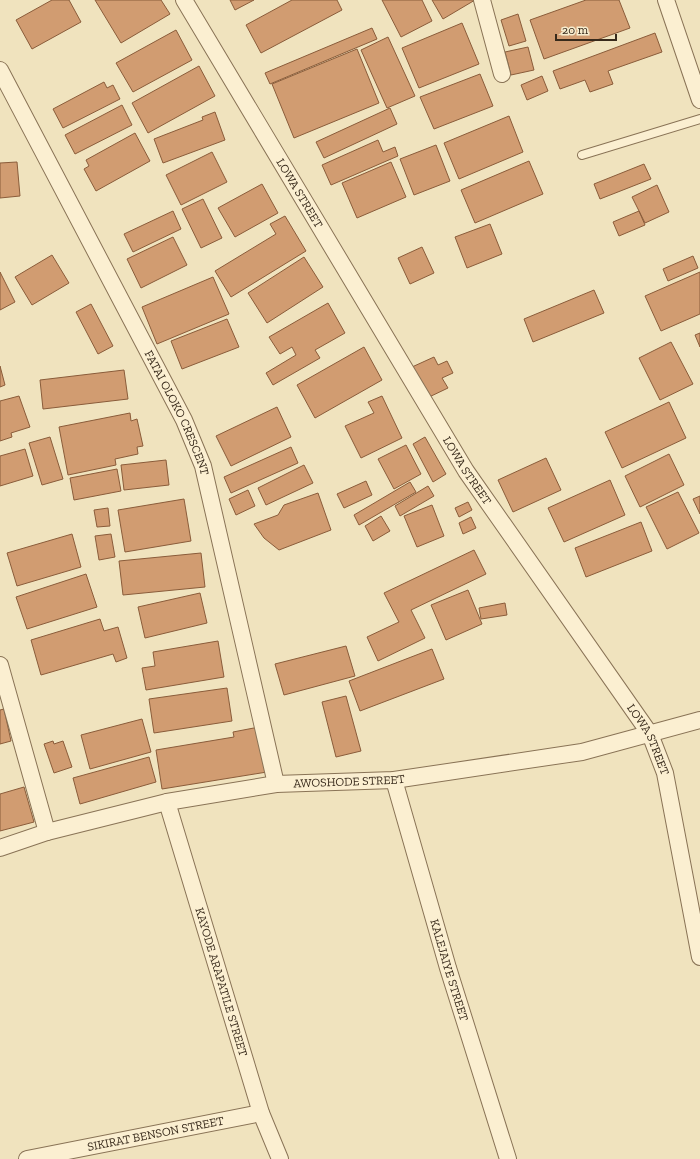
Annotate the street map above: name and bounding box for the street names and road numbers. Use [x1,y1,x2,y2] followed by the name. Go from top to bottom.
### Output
[273,156,326,231] street label: LOWA STREET
[142,348,212,477] street label: FATAI OLOKO CRESCENT
[440,434,495,508] street label: LOWA STREET
[624,701,672,777] street label: LOWA STREET
[293,771,406,790] street label: AWOSHODE STREET
[192,906,251,1059] street label: KAYODE ARAPATILE STREET
[427,918,471,1023] street label: KALEJAIYE STREET
[86,1113,226,1154] street label: SIKIRAT BENSON STREET

